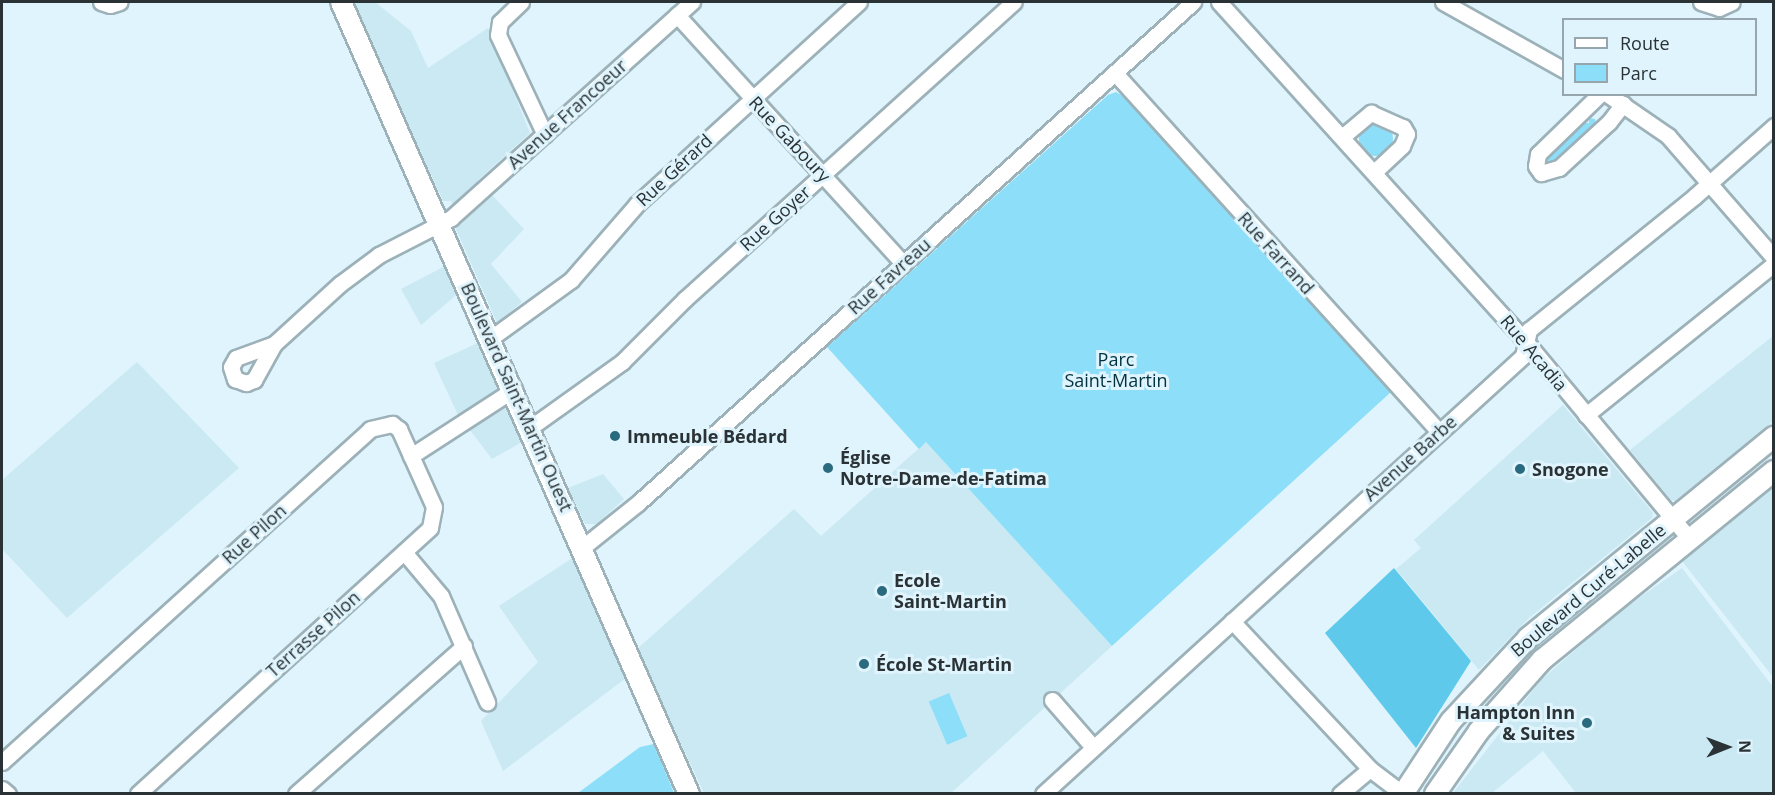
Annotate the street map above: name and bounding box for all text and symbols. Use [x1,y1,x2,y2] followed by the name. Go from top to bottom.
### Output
[1562,18,1757,96] legend
[1620,31,1670,55] text: Route
[503,55,631,173] street label: Avenue Francoeur
[1620,61,1657,85] text: Parc
[745,92,835,186] street label: Rue Gaboury
[632,129,716,211] street label: Rue Gérard
[735,181,815,255] street label: Rue Goyer
[1234,208,1318,298] street label: Rue Farrand
[843,233,935,319] street label: Rue Favreau
[457,279,577,515] street label: Boulevard Saint-Martin Ouest
[1496,311,1572,395] street label: Rue Acadia
[1064,349,1168,392] park label: Parc Saint-Martin
[1359,411,1461,505] street label: Avenue Barbe
[627,425,788,447] place label: Immeuble Bédard
[608,429,622,443] marker: Immeuble Bédard
[840,447,1047,490] place label: Église Notre-Dame-de-Fatima
[1532,458,1609,480] place label: Snogone
[821,461,835,475] marker: Église Notre-Dame-de-Fatima
[1513,462,1527,476] marker: Snogone
[218,500,290,568] street label: Rue Pilon
[1506,519,1670,661] street label: Boulevard Curé-Labelle
[894,570,1007,612] place label: Ecole Saint-Martin
[875,584,889,598] marker: Ecole Saint-Martin
[262,586,364,682] street label: Terrasse Pilon
[876,653,1012,675] place label: École St-Martin
[857,657,871,671] marker: École St-Martin
[1456,702,1575,744] place label: Hampton Inn & Suites
[1580,716,1594,730] marker: Hampton Inn & Suites
[1697,717,1757,777] north arrow
[1734,740,1756,753] text: N

